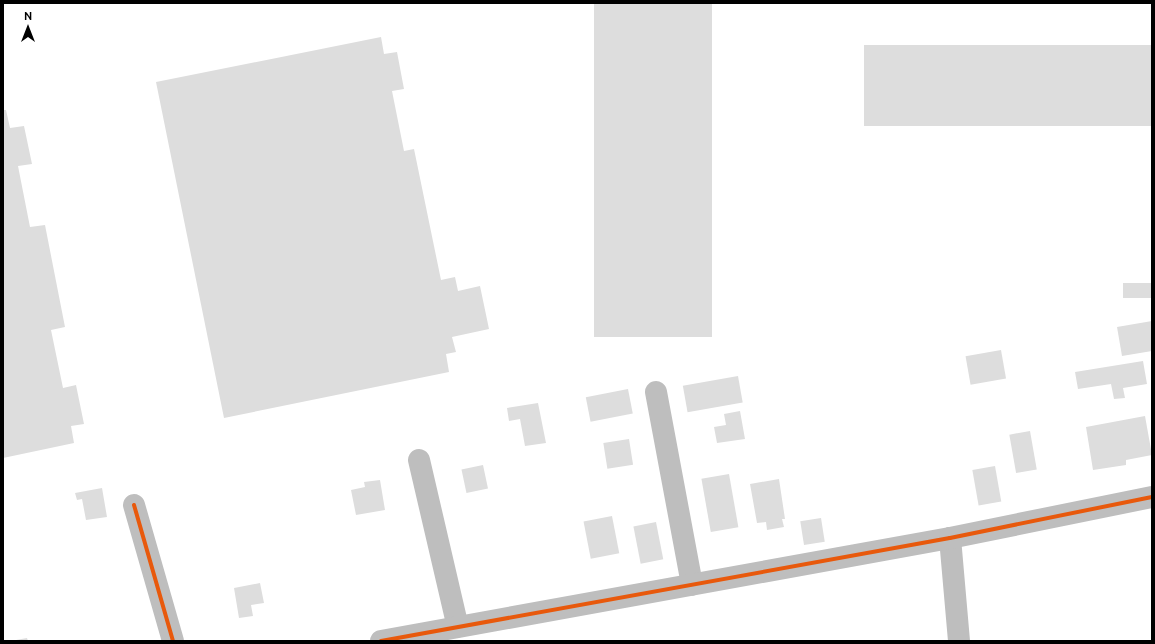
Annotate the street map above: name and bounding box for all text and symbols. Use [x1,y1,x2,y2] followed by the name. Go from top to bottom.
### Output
[8,8,48,48] north arrow
[24,10,32,22] text: N

